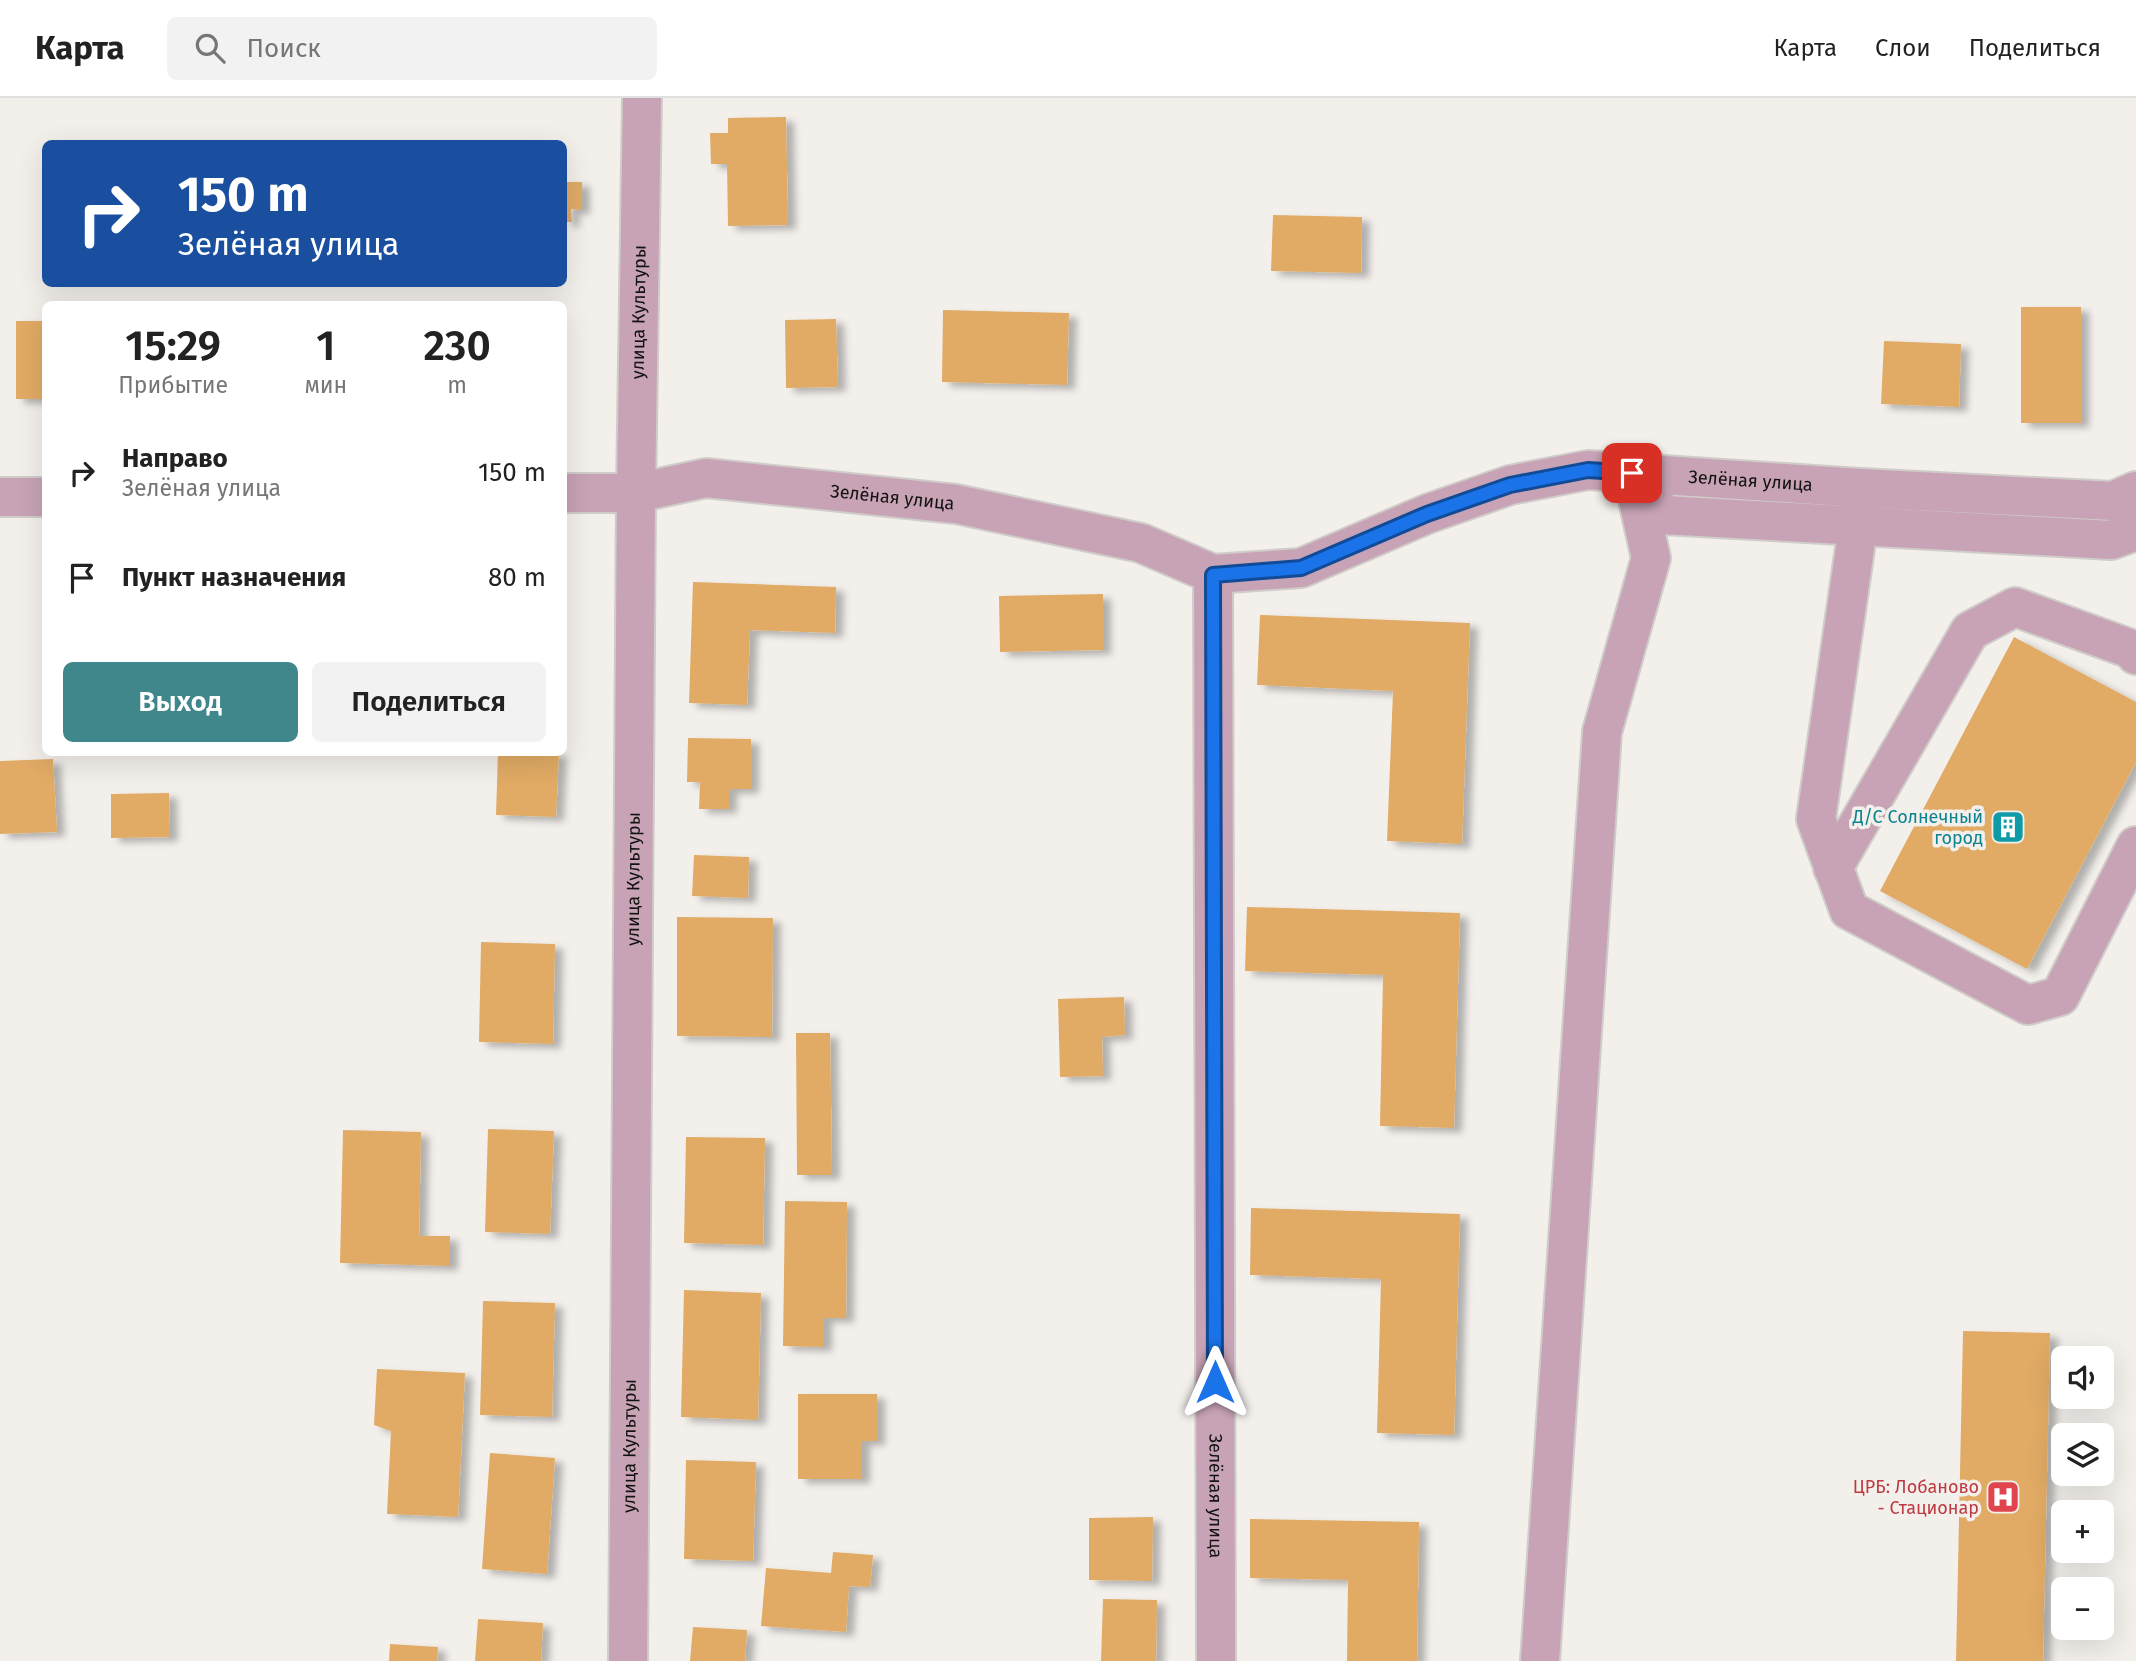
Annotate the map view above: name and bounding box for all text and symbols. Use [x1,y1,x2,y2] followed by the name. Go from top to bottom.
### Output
[167,17,657,80] search box
[35,28,125,68] text: Карта
[191,29,229,67] icon: search
[247,33,321,64] text: Поиск
[1773,34,1837,62] text: Карта
[1875,34,1931,62] text: Слои
[1969,34,2101,62] text: Поделиться
[178,165,309,224] text: 150 m
[63,168,154,259] icon: right
[178,225,399,263] text: Зелёная улица
[627,245,651,379] street label: улица Культуры
[125,321,221,371] text: 15:29
[316,321,335,371] text: 1
[423,321,491,371] text: 230
[118,371,228,399] text: Прибытие
[304,371,347,399] text: мин
[447,371,467,399] text: m
[122,443,228,474] text: Направо
[1602,443,1662,503] pin
[63,454,101,492] icon: right
[1613,454,1651,492] icon: arrive
[478,457,546,488] text: 150 m
[1688,466,1814,496] street label: Зелёная улица
[122,474,281,502] text: Зелёная улица
[829,480,956,515] street label: Зелёная улица
[63,559,101,597] icon: arrive
[122,562,346,593] text: Пункт назначения
[488,562,546,593] text: 80 m
[63,662,298,742] button: Выход
[312,662,546,742] button: Поделиться
[1852,806,1983,849] place label: Д/С Солнечный город
[1989,808,2027,846] building icon: Д/С Солнечный город
[622,812,645,946] street label: улица Культуры
[1178,1345,1252,1419] position arrow
[2051,1346,2114,1640] map controls
[2051,1346,2114,1409] button: sound
[618,1379,641,1513] street label: улица Культуры
[2051,1423,2114,1486] button: layers
[1204,1434,1227,1558] street label: Зелёная улица
[1853,1476,1979,1519] place label: ЦРБ: Лобаново - Стационар
[1984,1478,2022,1516] hospital icon: ЦРБ: Лобаново - Стационар
[2051,1500,2114,1563] button: +
[2051,1577,2114,1640] button: −

